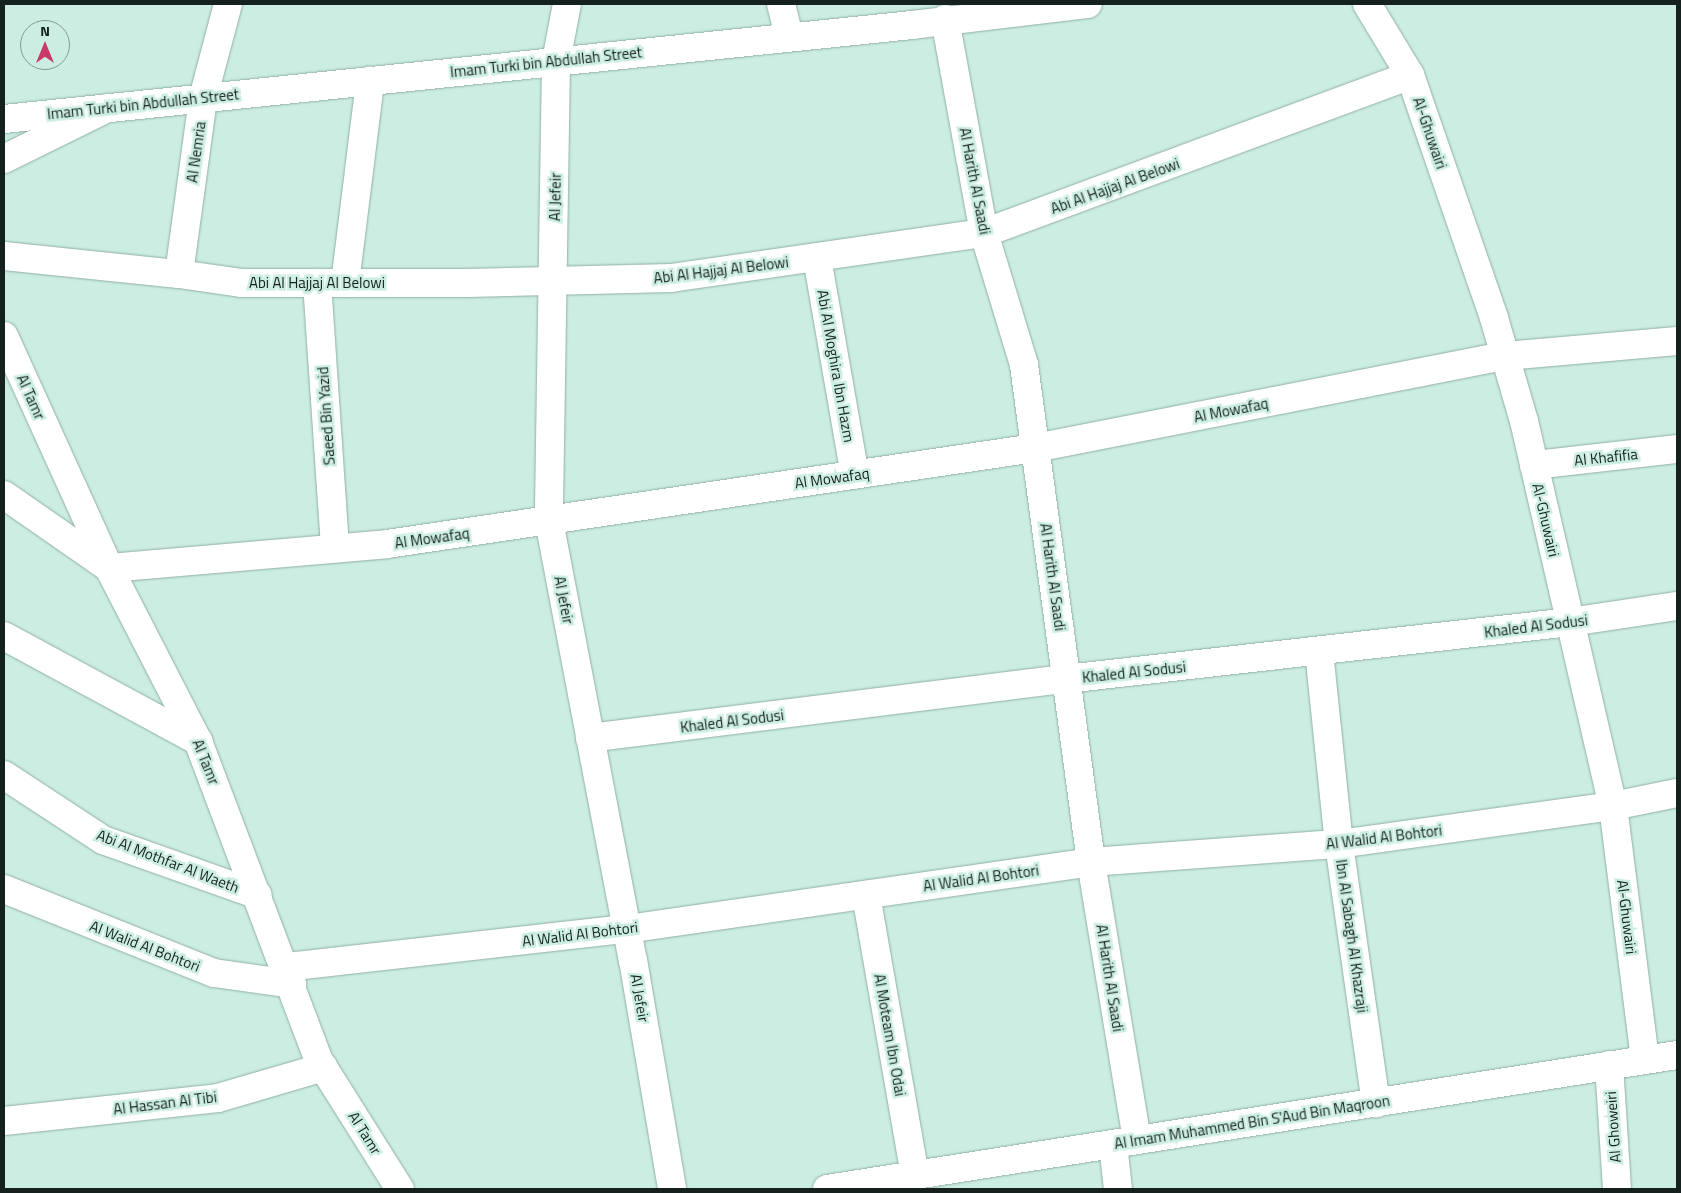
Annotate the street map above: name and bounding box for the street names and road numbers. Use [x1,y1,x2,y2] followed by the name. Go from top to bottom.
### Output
[449,43,643,81] street label: Imam Turki bin Abdullah Street
[46,85,240,123] street label: Imam Turki bin Abdullah Street
[1409,95,1451,171] street label: Al-Ghuwairi
[183,120,209,184] street label: Al Nemria
[956,126,994,236] street label: Al Harith Al Saadi
[1048,154,1182,218] street label: Abi Al Hajjaj Al Belowi
[546,173,564,221] street label: Al Jefeir
[652,253,790,287] street label: Abi Al Hajjaj Al Belowi
[249,274,385,292] street label: Abi Al Hajjaj Al Belowi
[814,288,858,444] street label: Abi Al Moghira Ibn Hazm
[314,366,338,466] street label: Saeed Bin Yazid
[13,372,49,422] street label: Al Tamr
[1192,394,1270,426] street label: Al Mowafaq
[1573,445,1639,469] street label: Al Khafifia
[793,464,871,492] street label: Al Mowafaq
[1529,482,1563,558] street label: Al-Ghuwairi
[1037,522,1069,632] street label: Al Harith Al Saadi
[393,524,471,552] street label: Al Mowafaq
[551,575,577,625] street label: Al Jefeir
[1483,611,1589,641] street label: Khaled Al Sodusi
[1081,658,1187,686] street label: Khaled Al Sodusi
[679,706,785,736] street label: Khaled Al Sodusi
[189,737,223,787] street label: Al Tamr
[1325,821,1443,853] street label: Al Walid Al Bohtori
[94,826,242,896] street label: Abi Al Mothfar Al Waeth
[1332,858,1372,1014] street label: Ibn Al Sabagh Al Khazraji
[922,861,1040,895] street label: Al Walid Al Bohtori
[1614,879,1640,955] street label: Al-Ghuwairi
[87,917,203,975] street label: Al Walid Al Bohtori
[521,918,639,950] street label: Al Walid Al Bohtori
[1093,923,1127,1033] street label: Al Harith Al Saadi
[870,972,910,1098] street label: Al Moteam Ibn Odai
[627,973,653,1023] street label: Al Jefeir
[112,1088,218,1118] street label: Al Hassan Al Tibi
[1113,1091,1391,1153] street label: Al Imam Muhammed Bin S'Aud Bin Maqroon
[1602,1091,1624,1163] street label: Al Ghoweiri
[345,1108,385,1158] street label: Al Tamr

